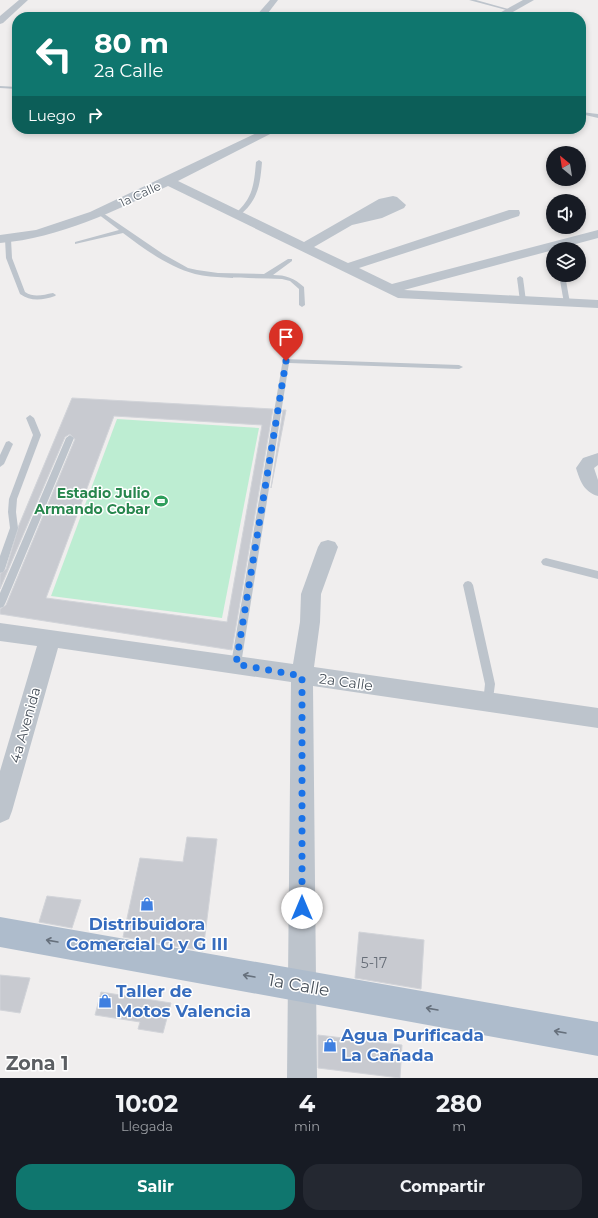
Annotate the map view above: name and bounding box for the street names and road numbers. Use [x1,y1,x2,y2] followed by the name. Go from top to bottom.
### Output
[117,178,163,210] street label: 1a Calle
[318,669,374,695] street label: 2a Calle
[6,685,44,765] street label: 4a Avenida
[267,970,331,1000] street label: 1a Calle

